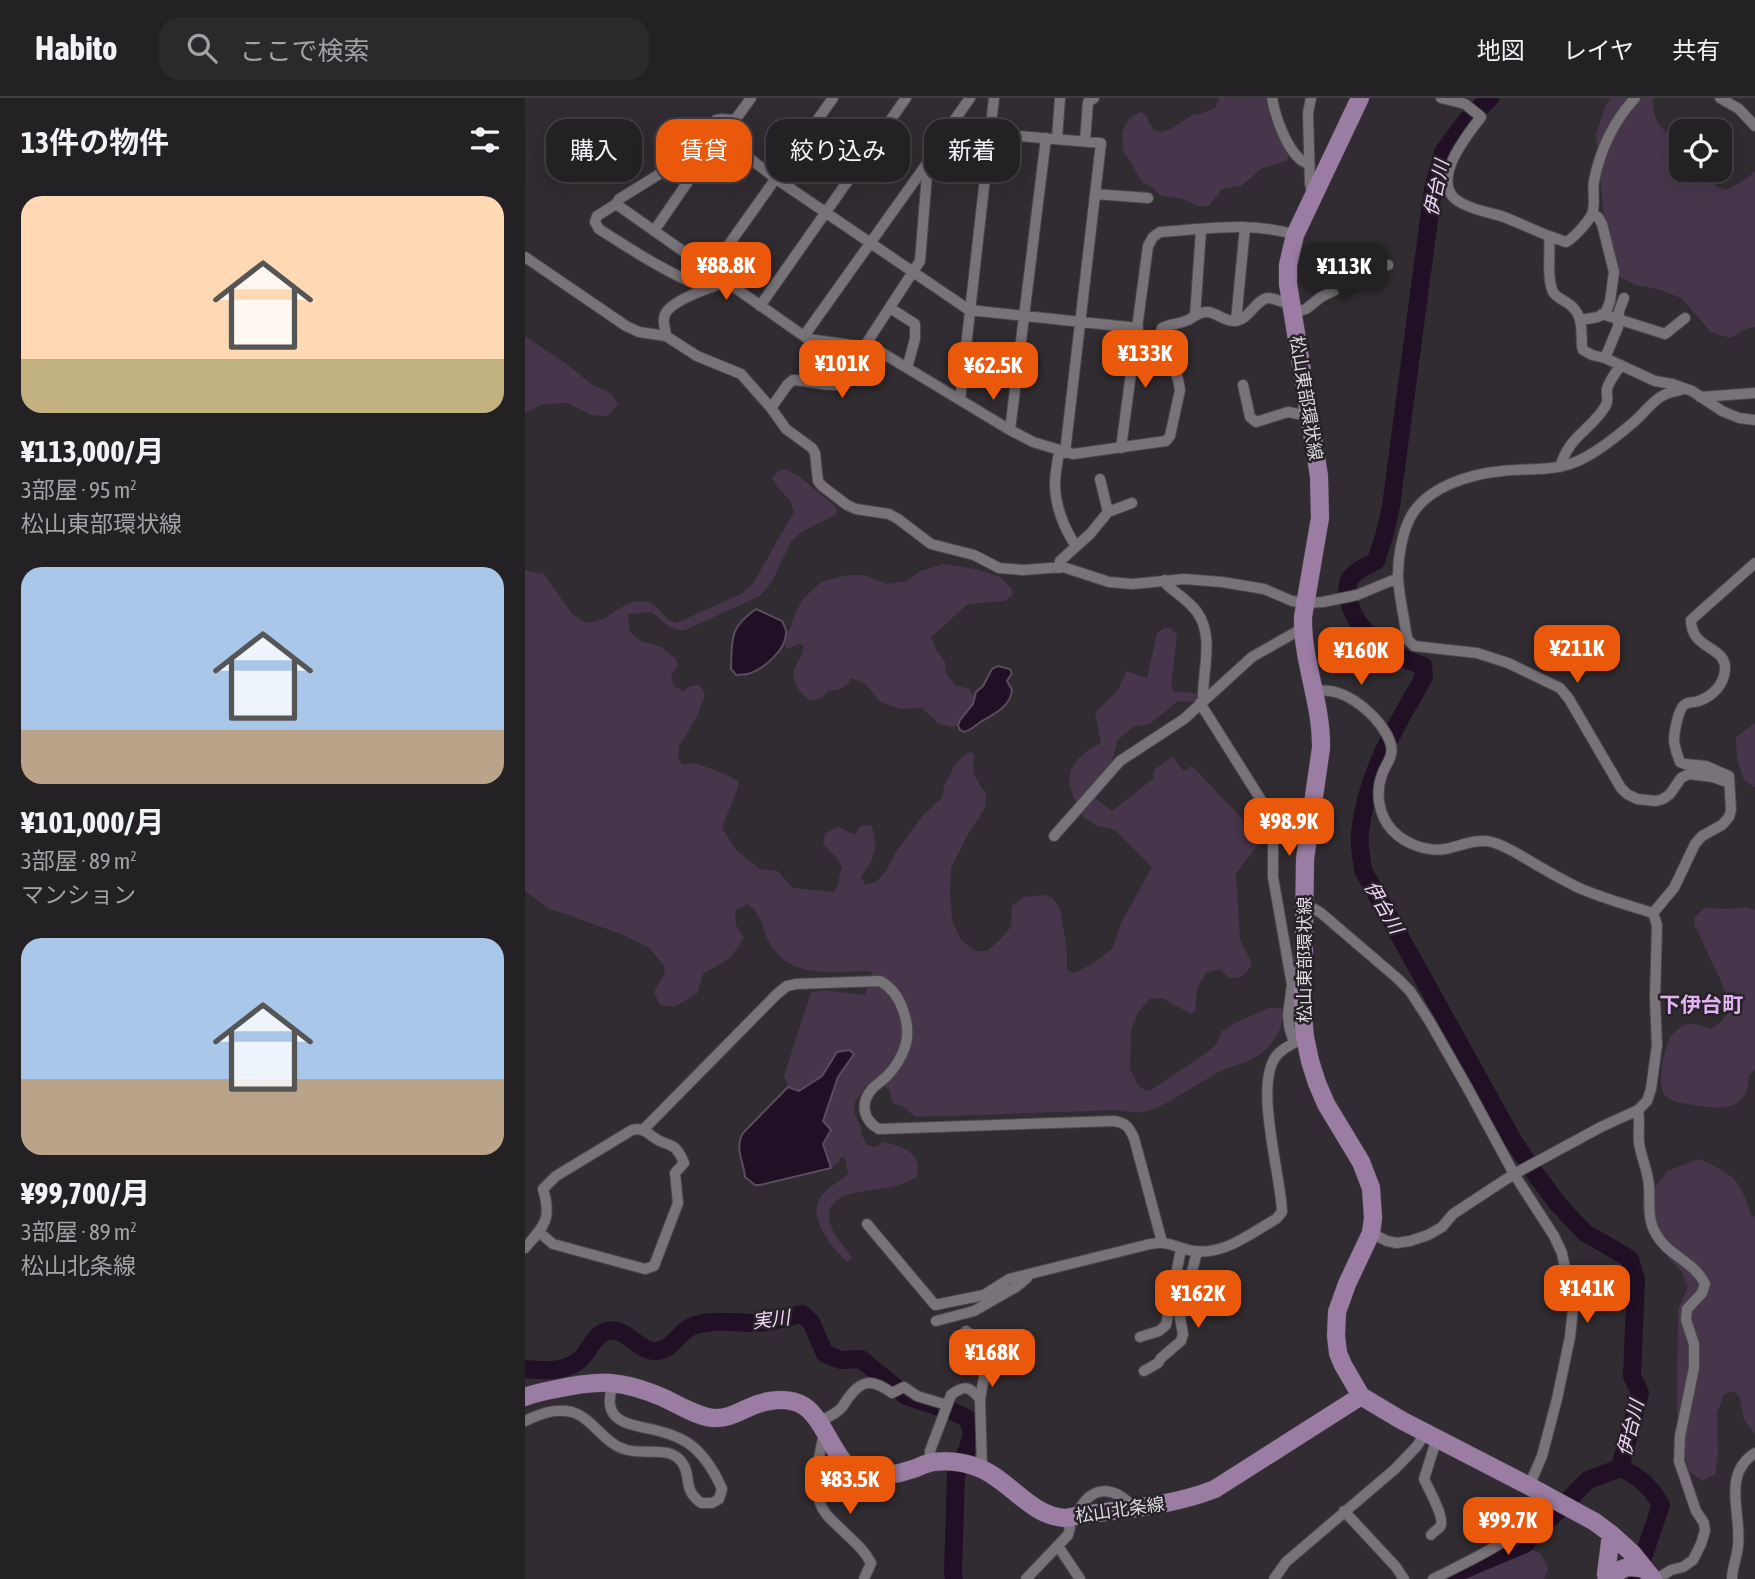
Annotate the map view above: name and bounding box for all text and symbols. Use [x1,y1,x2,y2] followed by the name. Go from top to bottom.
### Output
[159,17,649,80] search box
[35,29,117,67] text: Habito
[183,29,221,67] icon: search
[239,36,369,66] text: ここで検索
[1477,37,1525,64] text: 地図
[1563,37,1634,64] text: レイヤ
[1672,37,1720,64] text: 共有
[546,119,642,182] chip: 購入
[656,119,752,182] chip: 賃貸
[766,119,910,182] chip: 絞り込み
[924,119,1020,182] chip: 新着
[1669,119,1732,182] map controls
[1669,119,1732,182] button: locate
[466,121,504,159] icon: filters
[21,125,169,159] text: 13件の物件
[1419,156,1453,218] water label: 伊台川
[200,242,326,368] icon: home
[669,242,783,302] pin: ¥88.8K
[1295,244,1393,303] pin: ¥113K
[697,252,755,278] text: ¥88.8K
[1317,253,1371,279] text: ¥113K
[1096,330,1194,390] pin: ¥133K
[1286,334,1327,462] street label: 松山東部環状線
[1118,340,1172,366] text: ¥133K
[793,341,891,400] pin: ¥101K
[936,342,1050,402] pin: ¥62.5K
[815,350,869,376] text: ¥101K
[964,352,1022,378] text: ¥62.5K
[21,434,164,468] text: ¥113,000/月
[21,477,137,503] text: 3部屋 · 95 m²
[21,511,182,537] text: 松山東部環状線
[200,613,326,739] icon: home
[1528,626,1626,685] pin: ¥211K
[1312,628,1410,687] pin: ¥160K
[1550,635,1604,661] text: ¥211K
[1334,637,1388,663] text: ¥160K
[1232,798,1346,858] pin: ¥98.9K
[21,805,164,839] text: ¥101,000/月
[1260,808,1318,834] text: ¥98.9K
[21,848,137,874] text: 3部屋 · 89 m²
[1360,877,1409,939] water label: 伊台川
[21,882,136,908] text: マンション
[1294,897,1315,1023] street label: 松山東部環状線
[200,984,326,1110] icon: home
[1659,992,1743,1016] district label: 下伊台町
[21,1176,150,1210] text: ¥99,700/月
[21,1219,137,1245] text: 3部屋 · 89 m²
[21,1253,136,1279] text: 松山北条線
[1538,1266,1636,1325] pin: ¥141K
[1149,1270,1247,1330] pin: ¥162K
[1560,1275,1614,1301] text: ¥141K
[1171,1280,1225,1306] text: ¥162K
[751,1306,793,1332] water label: 実川
[943,1330,1041,1389] pin: ¥168K
[965,1339,1019,1365] text: ¥168K
[1612,1396,1648,1458] water label: 伊台川
[793,1456,907,1516] pin: ¥83.5K
[821,1466,879,1492] text: ¥83.5K
[1074,1493,1166,1526] street label: 松山北条線
[1451,1498,1565,1557] pin: ¥99.7K
[1479,1507,1537,1533] text: ¥99.7K

